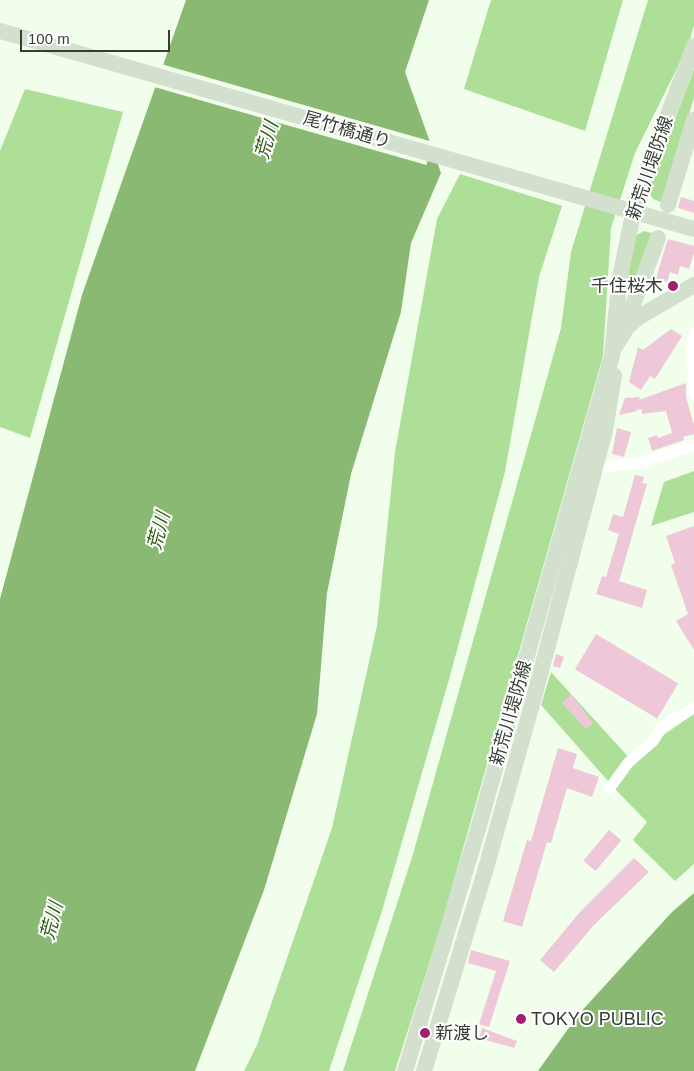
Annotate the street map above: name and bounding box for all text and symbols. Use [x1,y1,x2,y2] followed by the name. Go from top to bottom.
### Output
[22,20,172,52] scale bar
[28,30,70,47] text: 100 m
[301,107,393,153] street label: 尾竹橋通り
[622,113,678,223] street label: 新荒川堤防線
[251,119,283,161] water label: 荒川
[591,275,663,297] place label: 千住桜木
[667,280,679,292] marker: 千住桜木
[143,510,175,552] water label: 荒川
[486,658,536,768] street label: 新荒川堤防線
[36,900,68,942] water label: 荒川
[531,1008,664,1030] place label: TOKYO PUBLIC
[515,1013,527,1025] marker: TOKYO PUBLIC
[435,1022,489,1044] place label: 新渡し
[419,1027,431,1039] marker: 新渡し

